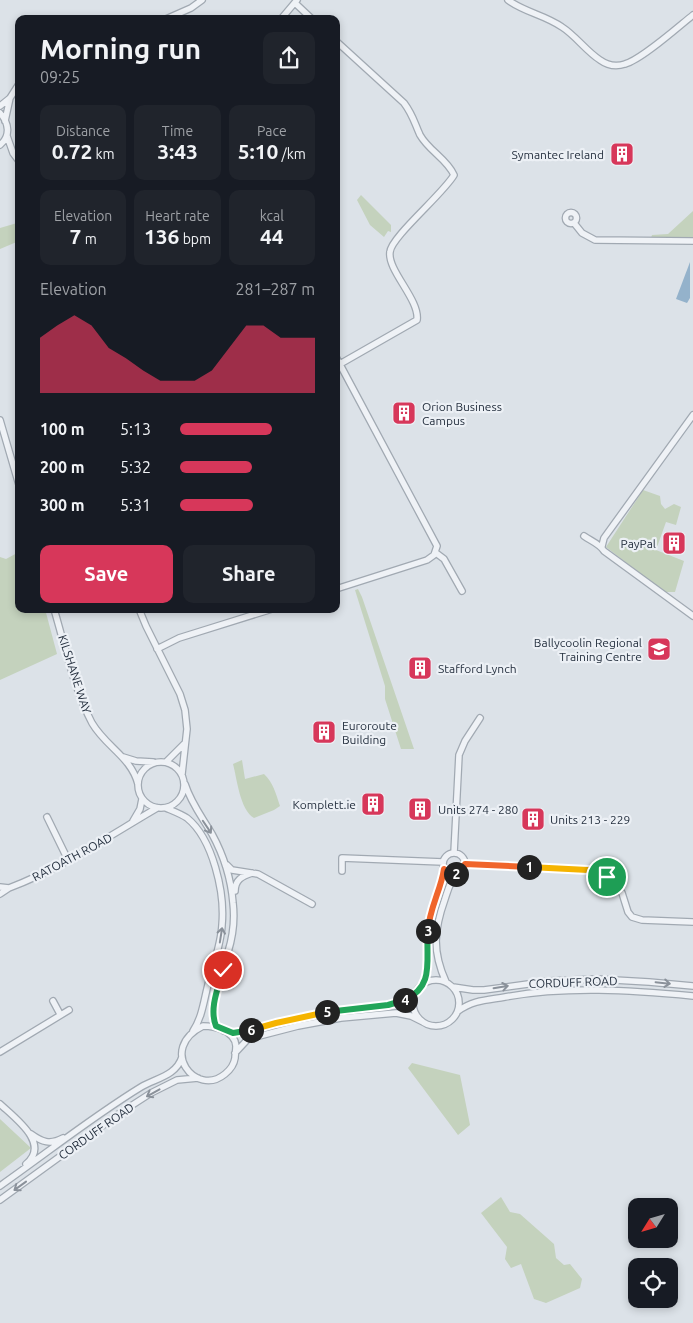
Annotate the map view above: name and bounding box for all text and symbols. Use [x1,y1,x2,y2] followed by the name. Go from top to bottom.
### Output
[263,32,315,84] button: share
[40,33,201,64] text: Morning run
[40,68,80,86] text: 09:25
[56,123,110,139] text: Distance
[162,123,193,139] text: Time
[257,123,287,139] text: Pace
[52,139,92,163] text: 0.72
[157,139,198,163] text: 3:43
[238,139,278,163] text: 5:10
[609,141,635,167] building icon: Symantec Ireland
[92,146,115,162] text: km
[278,146,306,162] text: /km
[512,148,604,161] place label: Symantec Ireland
[54,208,112,224] text: Elevation
[145,208,210,224] text: Heart rate
[260,208,284,224] text: kcal
[70,224,81,248] text: 7
[144,224,179,248] text: 136
[260,224,284,248] text: 44
[81,231,97,247] text: m
[179,231,211,247] text: bpm
[40,280,107,298] text: Elevation
[235,280,315,298] text: 281–287 m
[391,400,417,426] building icon: Orion Business Campus
[422,400,502,427] place label: Orion Business Campus
[40,420,85,438] text: 100 m
[120,420,151,438] text: 5:13
[40,458,85,476] text: 200 m
[120,458,151,476] text: 5:32
[40,496,85,514] text: 300 m
[120,496,151,514] text: 5:31
[661,530,687,556] building icon: PayPal
[621,537,656,550] place label: PayPal
[40,545,173,603] button: Save
[183,545,315,603] button: Share
[56,633,94,715] street label: KILSHANE WAY
[534,636,642,663] place label: Ballycoolin Regional Training Centre
[646,636,672,662] school or university icon: Ballycoolin Regional Training Centre
[407,655,433,681] building icon: Stafford Lynch
[438,662,517,675] place label: Stafford Lynch
[311,719,337,745] building icon: Euroroute Building
[342,719,397,746] place label: Euroroute Building
[360,791,386,817] building icon: Komplett.ie
[407,796,433,822] building icon: Units 274 - 280
[293,798,356,811] place label: Komplett.ie
[438,803,518,816] place label: Units 274 - 280
[520,806,546,832] building icon: Units 213 - 229
[550,813,630,826] place label: Units 213 - 229
[202,820,212,834] one-way arrow
[30,830,114,884] street label: RATOATH ROAD
[516,854,542,880] pin: 1
[586,856,628,898] pin
[526,859,533,875] text: 1
[444,862,468,886] pin: 2
[593,863,621,891] icon: arrive
[453,866,460,882] text: 2
[416,918,440,944] pin: 3
[425,923,432,939] text: 3
[216,927,226,943] one-way arrow
[202,949,244,991] pin
[209,956,237,984] icon: check
[528,974,618,990] street label: CORDUFF ROAD
[655,978,671,988] one-way arrow
[493,982,509,992] one-way arrow
[392,988,418,1012] pin: 4
[402,992,409,1008] text: 4
[314,1000,340,1024] pin: 5
[324,1004,331,1020] text: 5
[238,1018,264,1042] pin: 6
[248,1022,255,1038] text: 6
[145,1088,160,1098] one-way arrow
[56,1100,136,1162] street label: CORDUFF ROAD
[13,1181,27,1191] one-way arrow
[628,1198,678,1248] north arrow
[628,1198,678,1308] map controls
[628,1258,678,1308] button: locate

